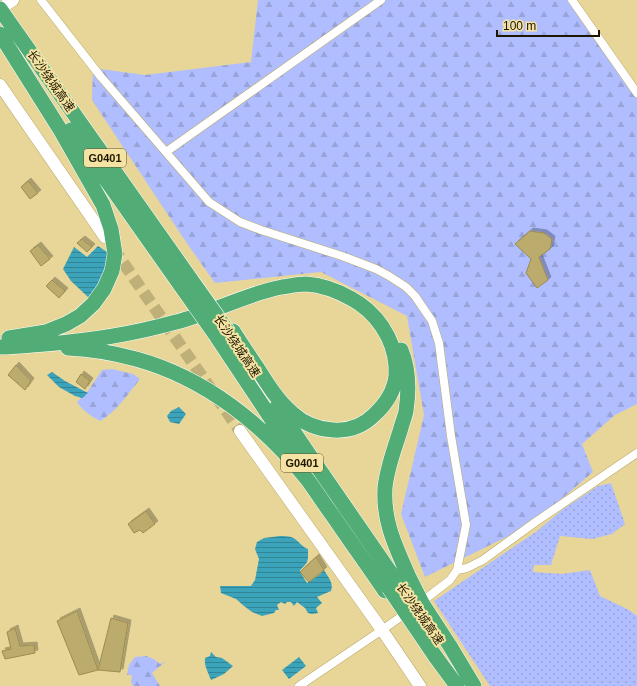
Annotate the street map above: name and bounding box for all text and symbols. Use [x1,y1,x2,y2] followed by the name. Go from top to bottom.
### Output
[497,12,599,38] scale bar
[503,19,536,33] text: 100 m
[25,47,77,115] street label: 长沙绕城高速
[84,149,126,167] road number: G0401
[211,312,263,380] street label: 长沙绕城高速
[281,454,323,472] road number: G0401
[394,580,446,648] street label: 长沙绕城高速

